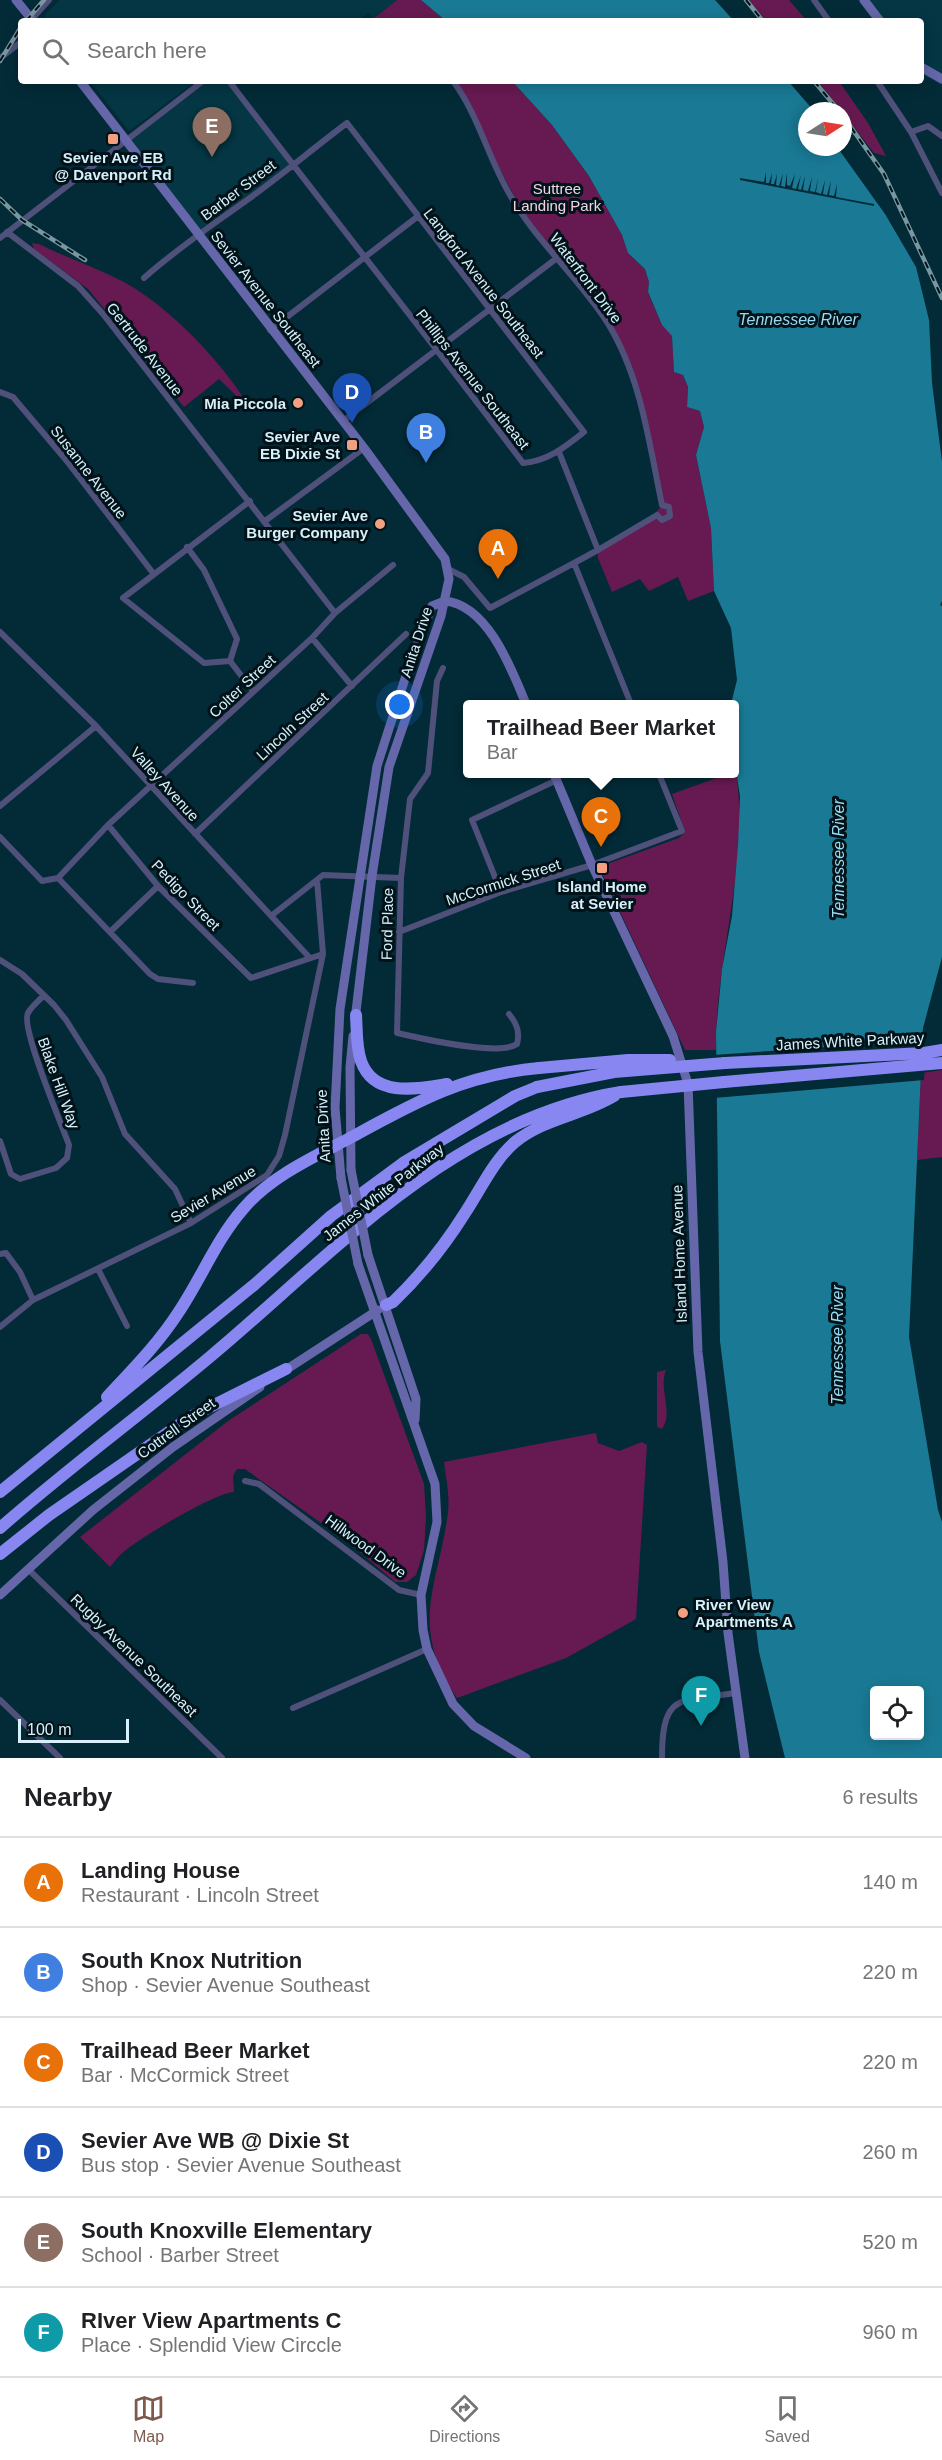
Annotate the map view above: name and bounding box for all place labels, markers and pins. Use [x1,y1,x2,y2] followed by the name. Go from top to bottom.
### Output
[192,108,232,157] pin: E
[106,132,120,146] marker: Sevier Ave EB @ Davenport Rd
[54,149,172,183] place label: Sevier Ave EB @ Davenport Rd
[332,374,372,423] pin: D
[204,395,287,412] place label: Mia Piccola
[291,396,305,410] marker: Mia Piccola
[406,414,446,463] pin: B
[260,428,340,462] place label: Sevier Ave EB Dixie St
[345,438,359,452] marker: Sevier Ave EB Dixie St
[246,507,369,541] place label: Sevier Ave Burger Company
[373,517,387,531] marker: Sevier Ave Burger Company
[478,530,518,579] pin: A
[582,798,620,847] pin: C
[595,861,609,875] marker: Island Home at Sevier
[557,878,647,912] place label: Island Home at Sevier
[695,1596,793,1630] place label: River View Apartments A
[676,1606,690,1620] marker: River View Apartments A
[682,1676,720,1726] pin: F

